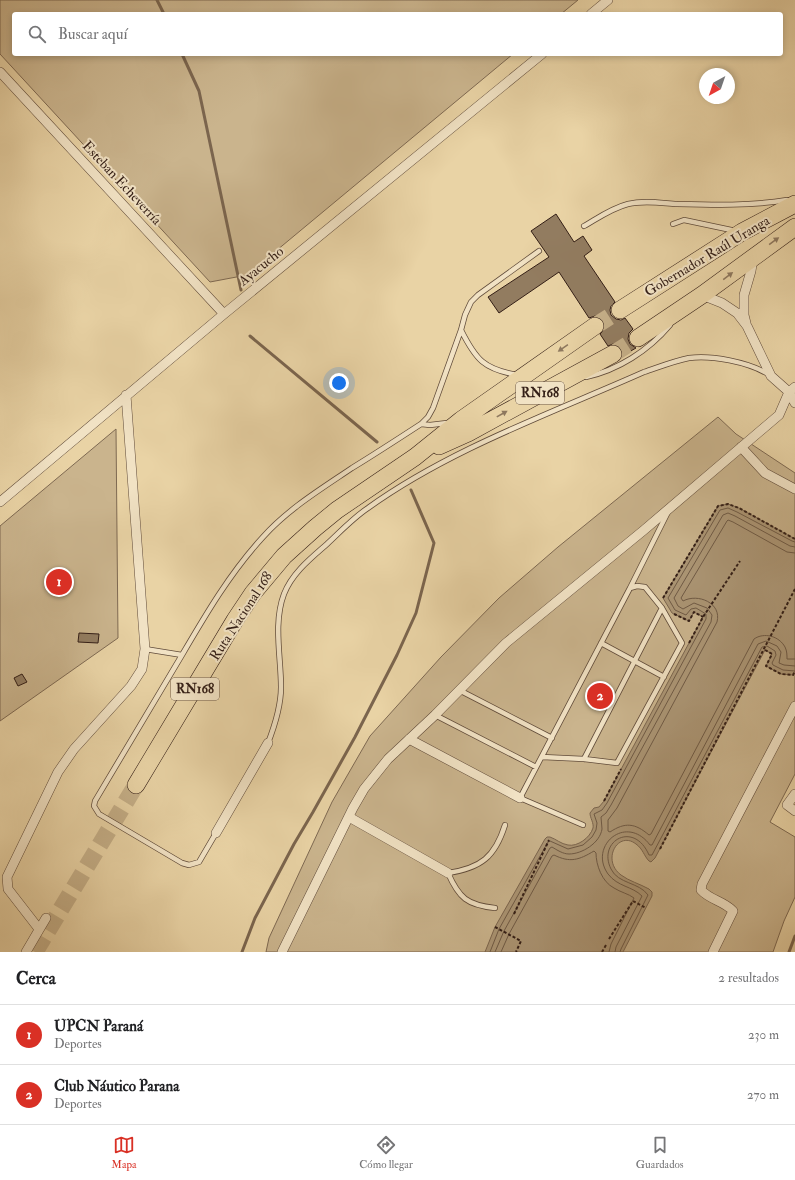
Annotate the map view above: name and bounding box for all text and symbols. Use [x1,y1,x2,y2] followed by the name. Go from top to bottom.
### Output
[12,12,783,56] search box
[26,23,48,45] icon: search
[58,25,127,44] text: Buscar aquí
[699,68,735,104] north arrow
[79,137,165,229] street label: Esteban Echeverría
[641,212,773,300] street label: Gobernador Raúl Uranga
[769,237,779,245] one-way arrow
[234,243,288,291] street label: Ayacucho
[722,271,733,280] one-way arrow
[558,344,568,352] one-way arrow
[329,373,349,393] your location
[516,382,564,404] road number: RN168
[496,411,508,418] one-way arrow
[46,567,72,597] pin: 1
[206,568,276,664] street label: Ruta Nacional 168
[171,678,219,700] road number: RN168
[587,681,613,711] pin: 2
[16,968,56,989] text: Cerca
[718,970,779,986] text: 2 resultados
[54,1017,143,1036] text: UPCN Paraná
[27,1027,31,1043] text: 1
[748,1027,779,1043] text: 230 m
[54,1036,102,1052] text: Deportes
[54,1077,179,1096] text: Club Náutico Parana
[26,1087,32,1103] text: 2
[747,1087,779,1103] text: 270 m
[54,1096,102,1112] text: Deportes
[111,1134,137,1171] tab: Mapa
[359,1134,413,1171] tab: Cómo llegar
[636,1134,684,1171] tab: Guardados

